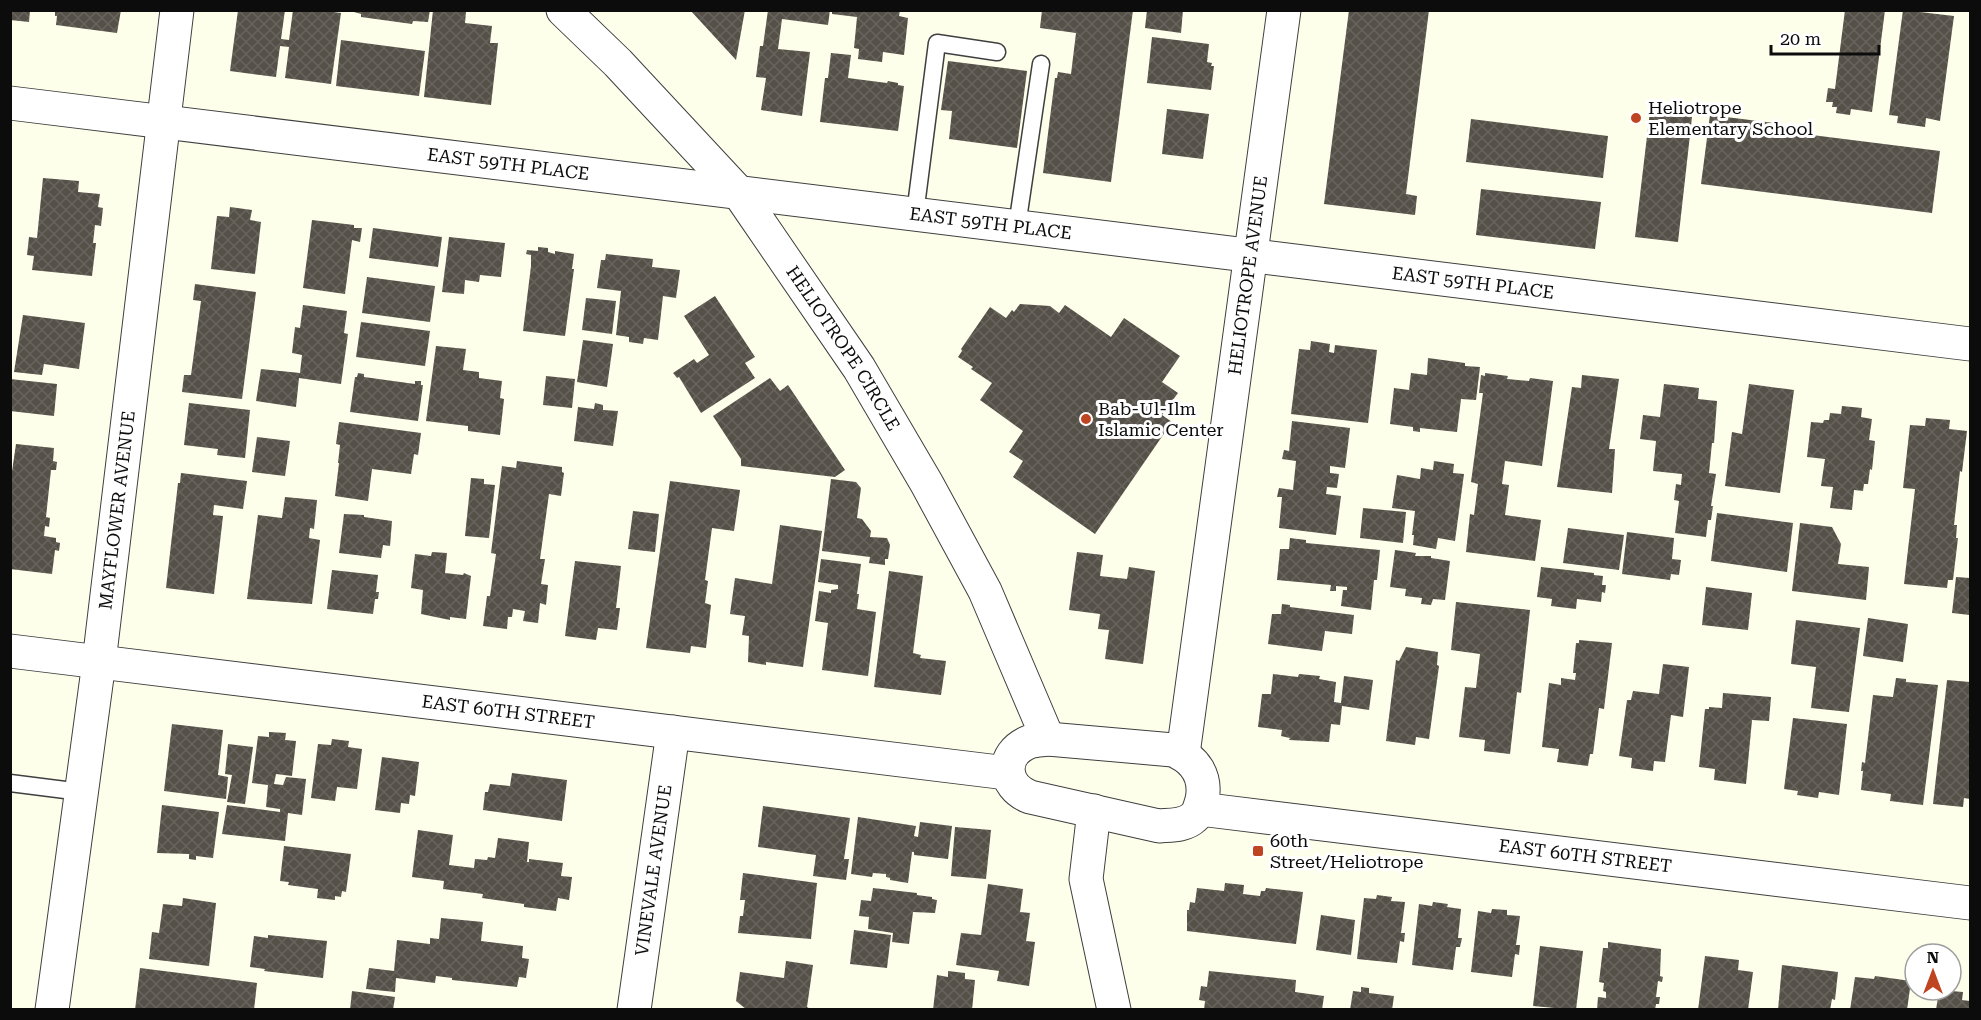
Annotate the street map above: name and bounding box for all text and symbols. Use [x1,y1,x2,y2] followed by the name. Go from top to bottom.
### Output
[1771,18,1879,56] scale bar
[1780,28,1821,49] text: 20 m
[1648,97,1813,139] place label: Heliotrope Elementary School
[1629,111,1643,125] marker: Heliotrope Elementary School
[426,143,591,184] street label: EAST 59TH PLACE
[1224,174,1271,376] street label: HELIOTROPE AVENUE
[908,203,1073,243] street label: EAST 59TH PLACE
[782,262,904,434] street label: HELIOTROPE CIRCLE
[1391,262,1555,303] street label: EAST 59TH PLACE
[1098,398,1224,440] place label: Bab-Ul-Ilm Islamic Center
[94,410,139,611] street label: MAYFLOWER AVENUE
[1079,412,1093,426] marker: Bab-Ul-Ilm Islamic Center
[421,690,596,732] street label: EAST 60TH STREET
[631,783,675,957] street label: VINEVALE AVENUE
[1270,830,1423,872] place label: 60th Street/Heliotrope
[1497,835,1673,877] street label: EAST 60TH STREET
[1251,844,1265,858] marker: 60th Street/Heliotrope
[1903,942,1963,1002] north arrow
[1927,948,1939,967] text: N

